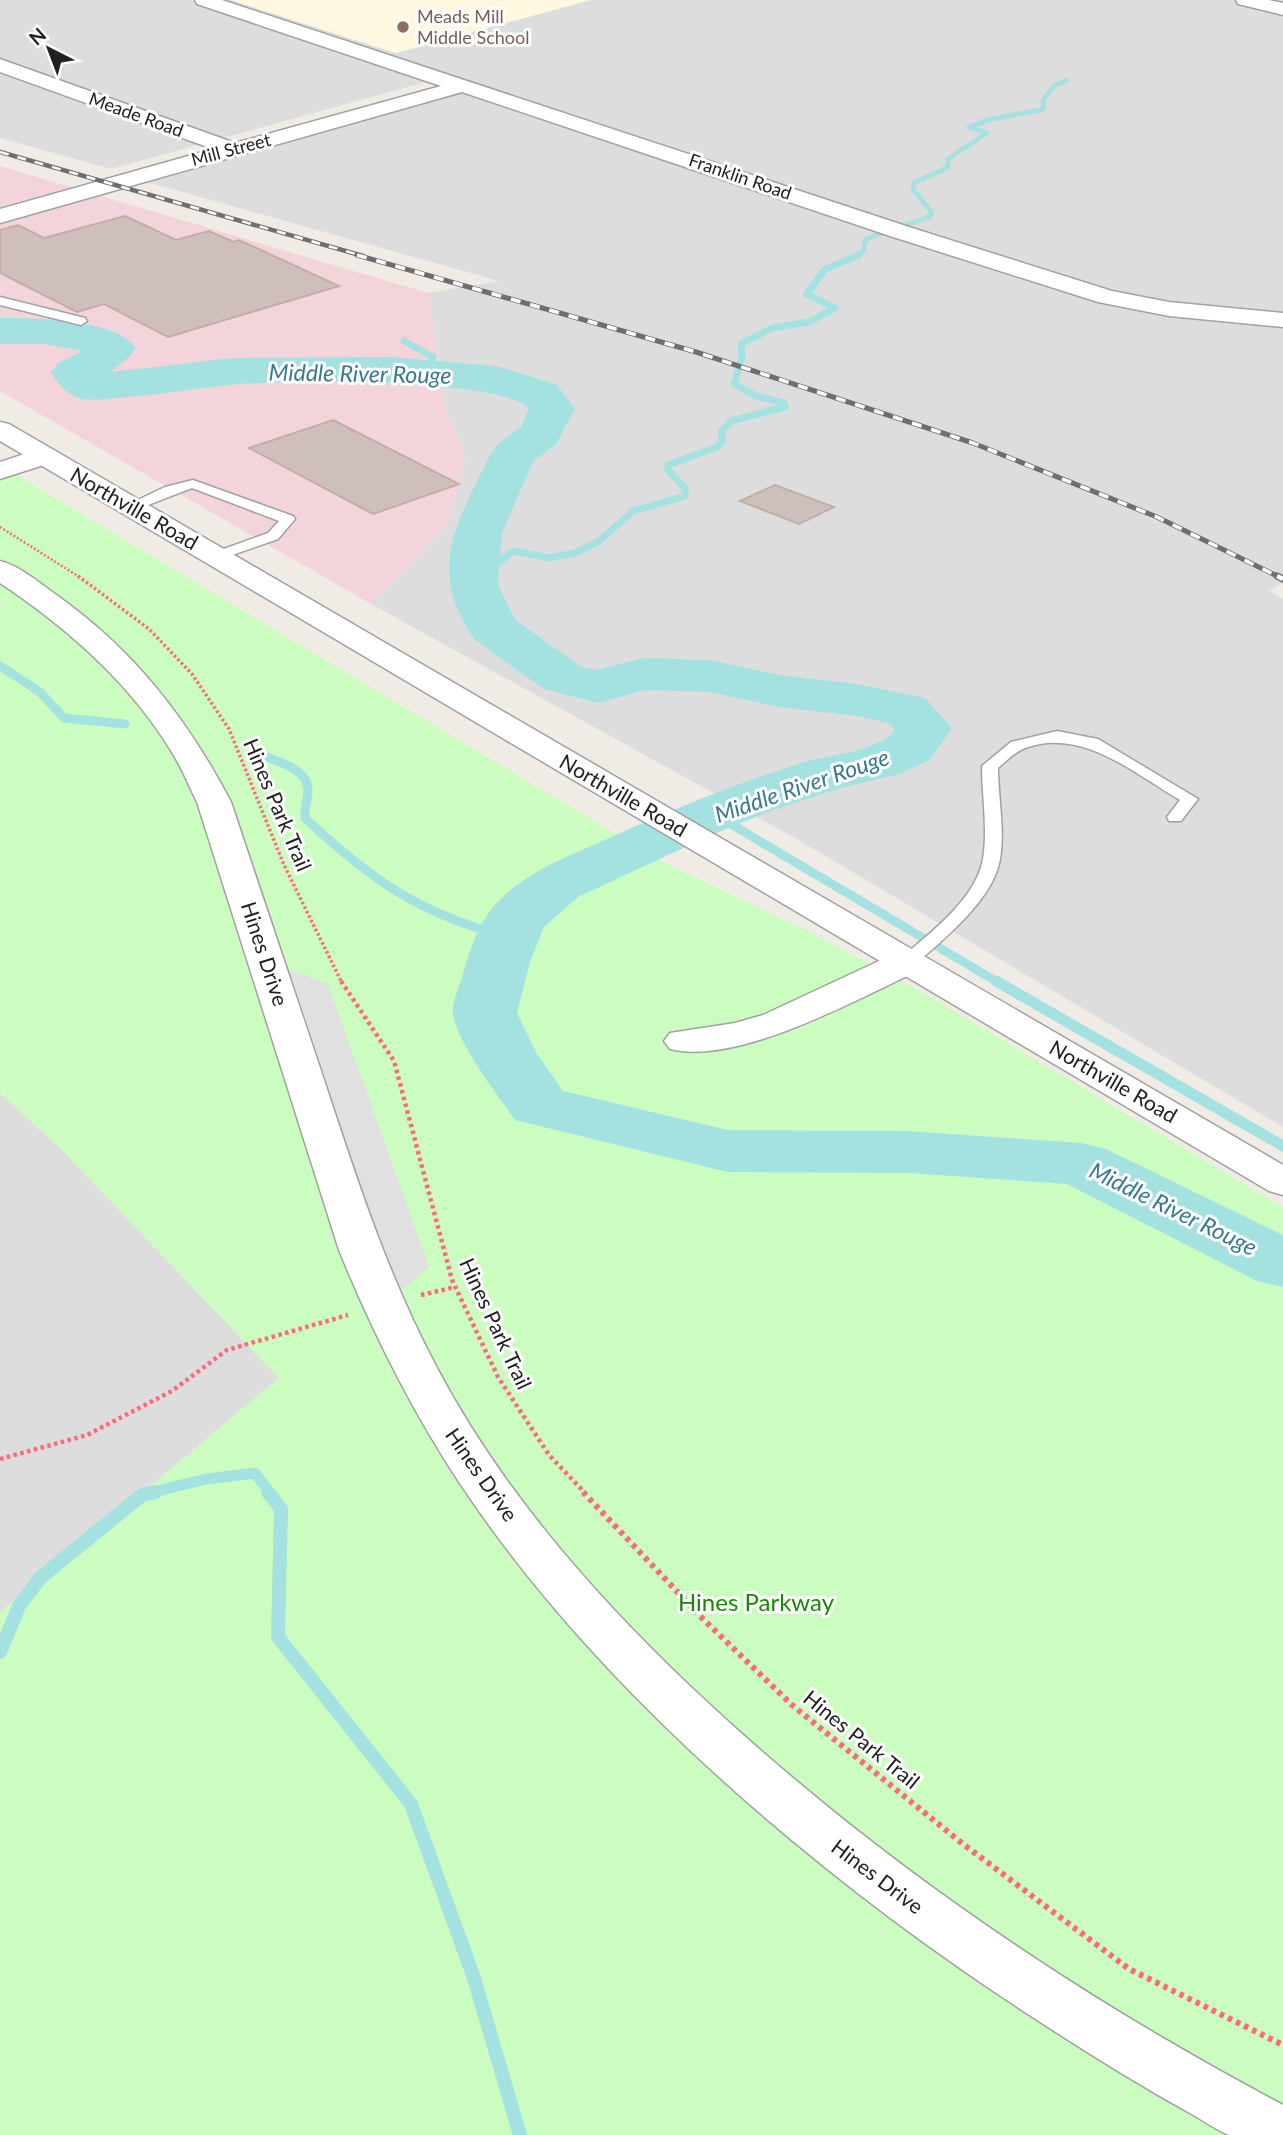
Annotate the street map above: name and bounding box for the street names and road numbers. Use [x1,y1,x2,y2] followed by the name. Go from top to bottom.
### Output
[86,87,187,141] street label: Meade Road
[189,128,273,170] street label: Mill Street
[686,148,795,204] street label: Franklin Road
[67,461,203,554] street label: Northville Road
[239,734,318,875] street label: Hines Park Trail
[556,748,692,841] street label: Northville Road
[237,898,294,1009] street label: Hines Drive
[1046,1034,1182,1127] street label: Northville Road
[455,1254,538,1393] street label: Hines Park Trail
[441,1423,524,1526] street label: Hines Drive
[799,1684,925,1793] street label: Hines Park Trail
[827,1833,929,1918] street label: Hines Drive

